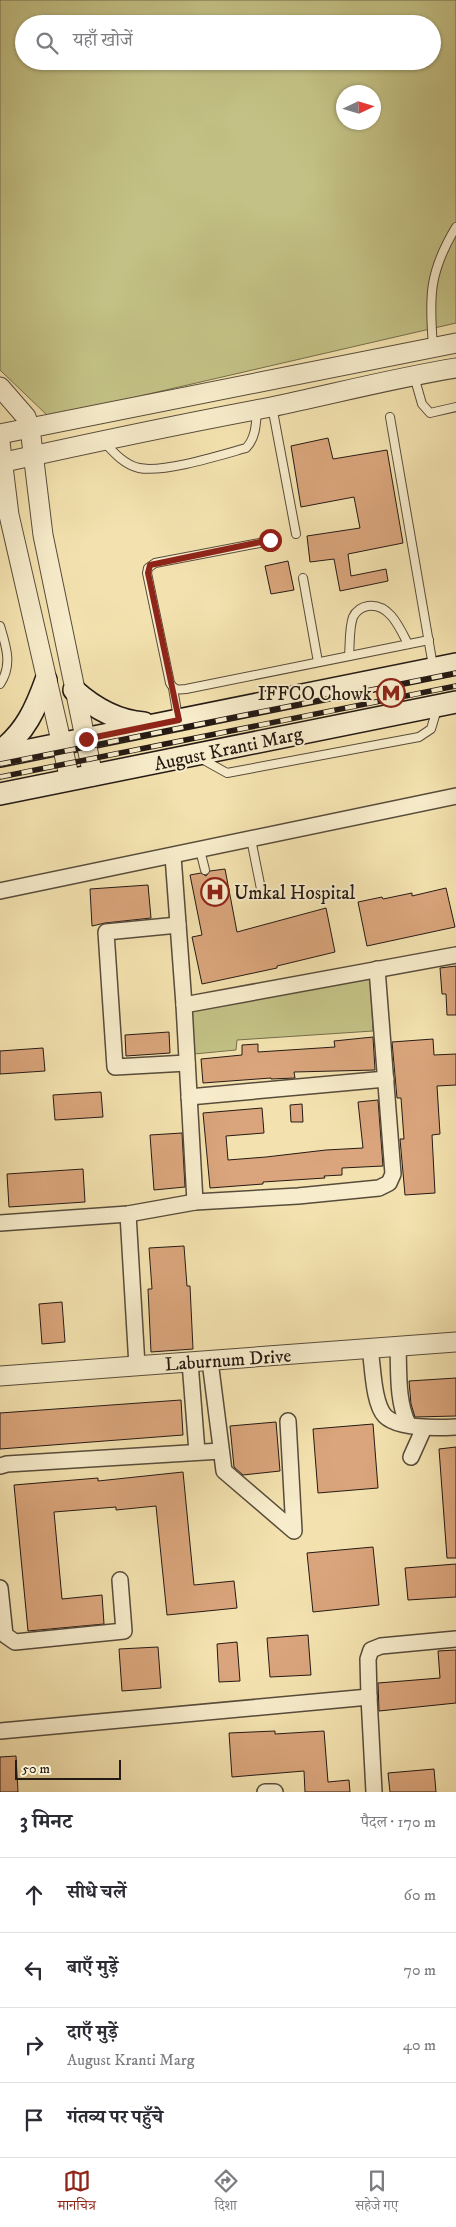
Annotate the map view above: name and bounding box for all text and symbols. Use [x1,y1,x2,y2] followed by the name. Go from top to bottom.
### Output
[15,15,441,70] search box
[33,29,61,57] icon: search
[73,29,133,52] text: यहाँ खोजें
[336,85,381,130] north arrow
[259,529,282,552] route start
[376,678,406,708] metro station icon: IFFCO Chowk
[258,683,373,706] place label: IFFCO Chowk
[152,722,305,776] street label: August Kranti Marg
[75,728,98,751] route end
[200,877,230,907] hospital icon: Umkal Hospital
[234,882,356,905] place label: Umkal Hospital
[164,1345,292,1376] street label: Laburnum Drive
[15,1757,121,1780] scale bar
[22,1760,50,1778] text: 50 m
[20,1809,72,1835] text: 3 मिनट
[361,1812,436,1832] text: पैदल · 170 m
[20,1881,48,1909] icon: ahead
[67,1881,126,1904] text: सीधे चलें
[404,1885,436,1905] text: 60 m
[20,1956,48,1984] icon: left
[67,1956,118,1979] text: बाएँ मुड़ें
[404,1960,436,1980] text: 70 m
[67,2021,118,2044] text: दाएँ मुड़ें
[20,2031,48,2059] icon: right
[403,2035,436,2055] text: 40 m
[67,2050,194,2070] text: August Kranti Marg
[20,2106,48,2134] icon: arrive
[67,2106,163,2129] text: गंतव्य पर पहुँचे
[58,2167,96,2219] tab: मानचित्र
[212,2167,240,2219] tab: दिशा
[355,2167,398,2219] tab: सहेजे गए

